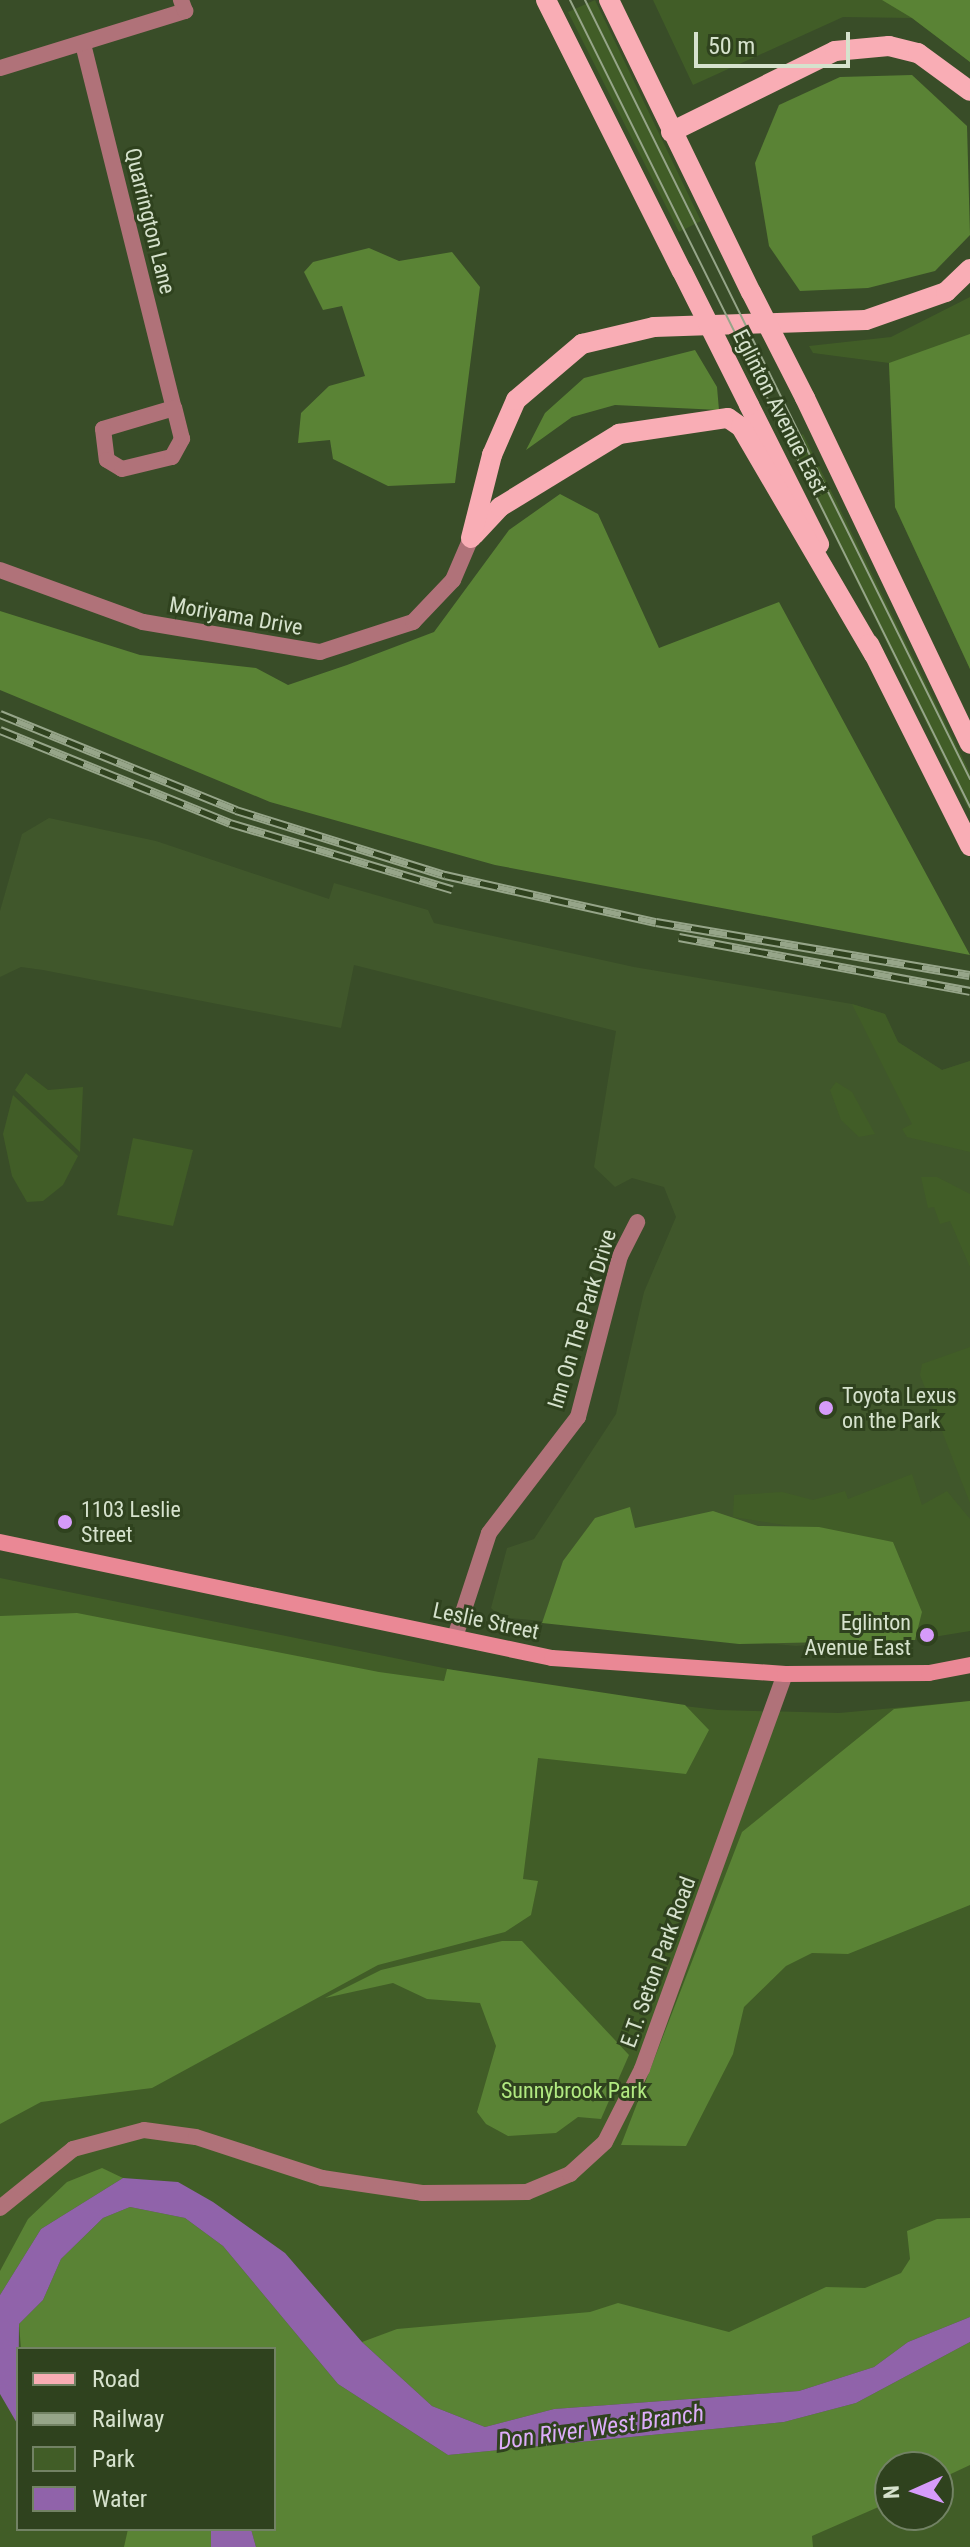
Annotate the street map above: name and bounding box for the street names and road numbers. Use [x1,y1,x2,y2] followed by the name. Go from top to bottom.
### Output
[119,145,181,297] street label: Quarrington Lane
[727,325,833,499] street label: Eglinton Avenue East
[167,591,305,641] street label: Moriyama Drive
[542,1226,622,1412] street label: Inn On The Park Drive
[431,1597,541,1645] street label: Leslie Street
[615,1873,701,2051] street label: E.T. Seton Park Road

